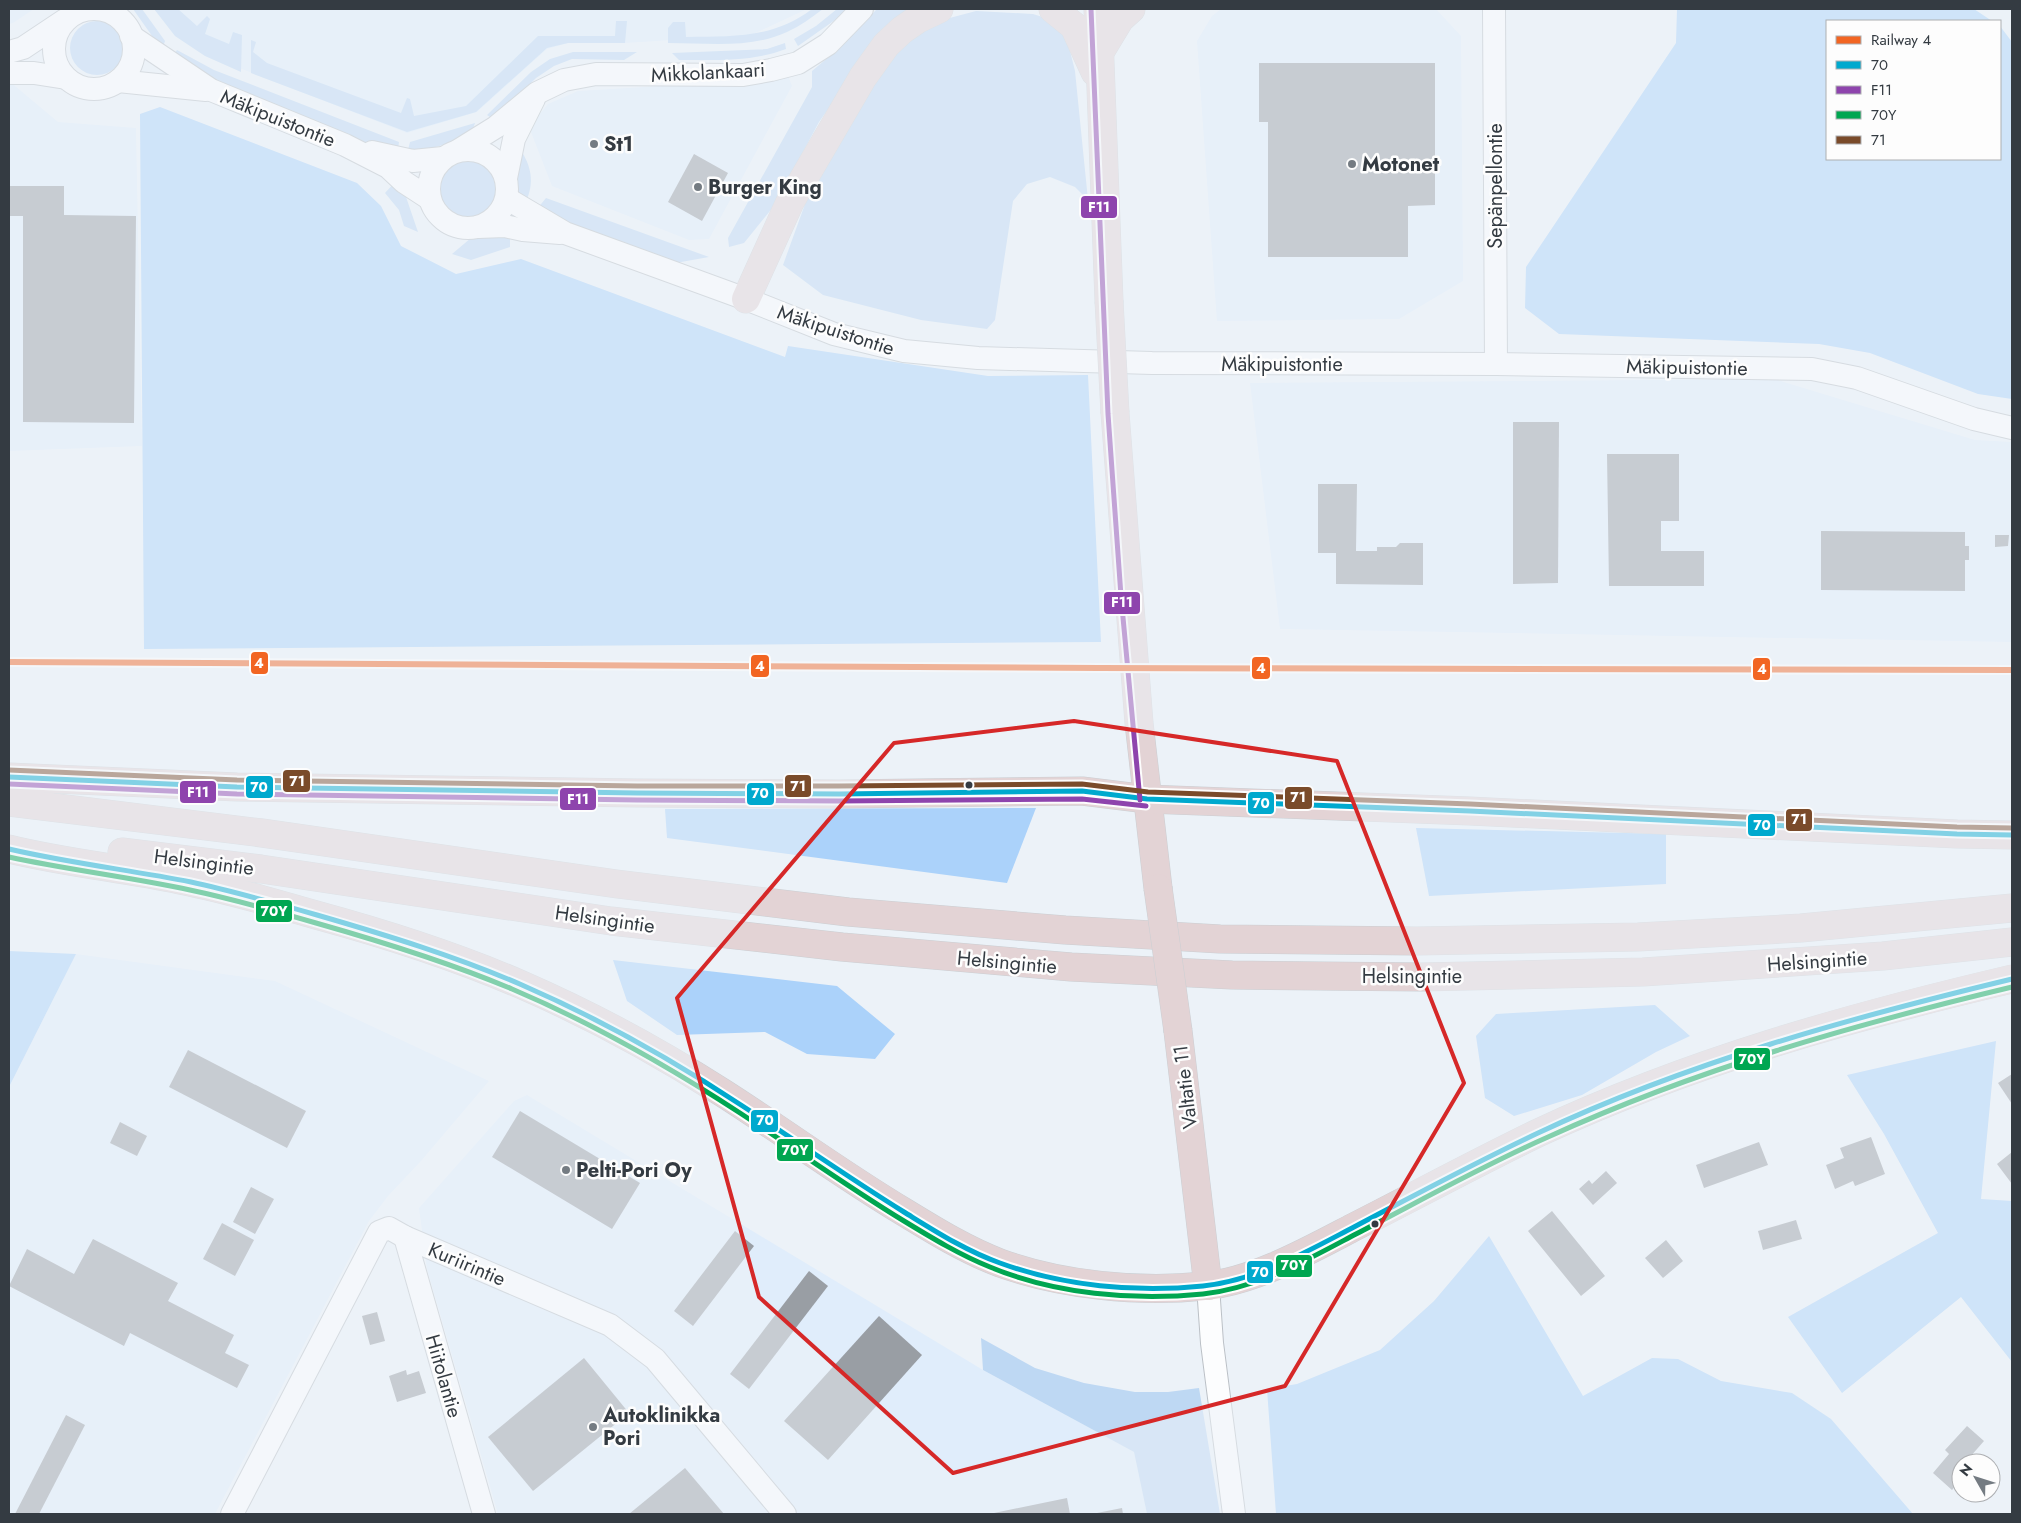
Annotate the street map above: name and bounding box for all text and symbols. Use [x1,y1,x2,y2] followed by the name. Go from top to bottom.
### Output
[1826,20,2001,160] legend
[1871,29,1931,51] text: Railway 4
[1871,54,1888,76] text: 70
[650,55,766,90] street label: Mikkolankaari
[1871,79,1892,101] text: F11
[216,82,340,155] street label: Mäkipuistontie
[1871,104,1897,126] text: 70Y
[1481,123,1510,249] street label: Sepänpellontie
[1871,129,1886,151] text: 71
[604,130,633,159] place label: St1
[588,138,600,150] marker: St1
[1362,150,1440,179] place label: Motonet
[1346,158,1358,170] marker: Motonet
[708,173,822,202] place label: Burger King
[692,181,704,193] marker: Burger King
[1080,195,1118,219] line badge: F11
[1088,197,1110,217] text: F11
[774,298,898,363] street label: Mäkipuistontie
[1221,350,1343,379] street label: Mäkipuistontie
[1626,352,1748,383] street label: Mäkipuistontie
[1103,591,1141,615] line badge: F11
[1111,592,1133,612] text: F11
[250,651,269,675] line badge: 4
[254,653,264,673] text: 4
[750,654,770,678] line badge: 4
[755,656,765,676] text: 4
[1251,656,1271,680] line badge: 4
[1752,657,1771,681] line badge: 4
[1256,658,1266,678] text: 4
[1757,659,1767,679] text: 4
[282,769,311,793] line badge: 71
[289,771,305,791] text: 71
[784,774,812,798] line badge: 71
[245,775,274,799] line badge: 70
[790,776,806,796] text: 71
[250,777,268,797] text: 70
[179,780,217,804] line badge: F11
[964,780,974,790] unlabelled marker
[187,782,209,802] text: F11
[746,782,775,806] line badge: 70
[751,783,769,803] text: 70
[1284,786,1313,810] line badge: 71
[559,787,597,811] line badge: F11
[1290,787,1306,807] text: 71
[567,789,589,809] text: F11
[1247,791,1275,815] line badge: 70
[1252,793,1270,813] text: 70
[1785,808,1813,832] line badge: 71
[1791,809,1807,829] text: 71
[1747,813,1776,837] line badge: 70
[1753,815,1771,835] text: 70
[152,842,256,883] street label: Helsingintie
[553,898,657,941] street label: Helsingintie
[255,899,293,923] line badge: 70Y
[261,901,288,921] text: 70Y
[956,944,1058,981] street label: Helsingintie
[1766,944,1868,979] street label: Helsingintie
[1362,962,1462,991] street label: Helsingintie
[1166,1043,1205,1130] street label: Valtatie 11
[1733,1047,1771,1071] line badge: 70Y
[1739,1049,1766,1069] text: 70Y
[750,1109,779,1133] line badge: 70
[756,1110,774,1130] text: 70
[776,1138,814,1162] line badge: 70Y
[782,1140,809,1160] text: 70Y
[576,1156,692,1185] place label: Pelti-Pori Oy
[560,1164,572,1176] marker: Pelti-Pori Oy
[1370,1219,1380,1229] unlabelled marker
[424,1235,510,1294] street label: Kuriirintie
[1275,1254,1313,1278] line badge: 70Y
[1281,1255,1308,1275] text: 70Y
[1246,1260,1274,1284] line badge: 70
[1251,1262,1269,1282] text: 70
[418,1331,469,1421] street label: Hiitolantie
[602,1401,720,1453] place label: Autoklinikka Pori
[587,1421,599,1433] marker: Autoklinikka Pori
[1951,1453,2001,1503] north arrow
[1955,1459,1977,1480] text: N

